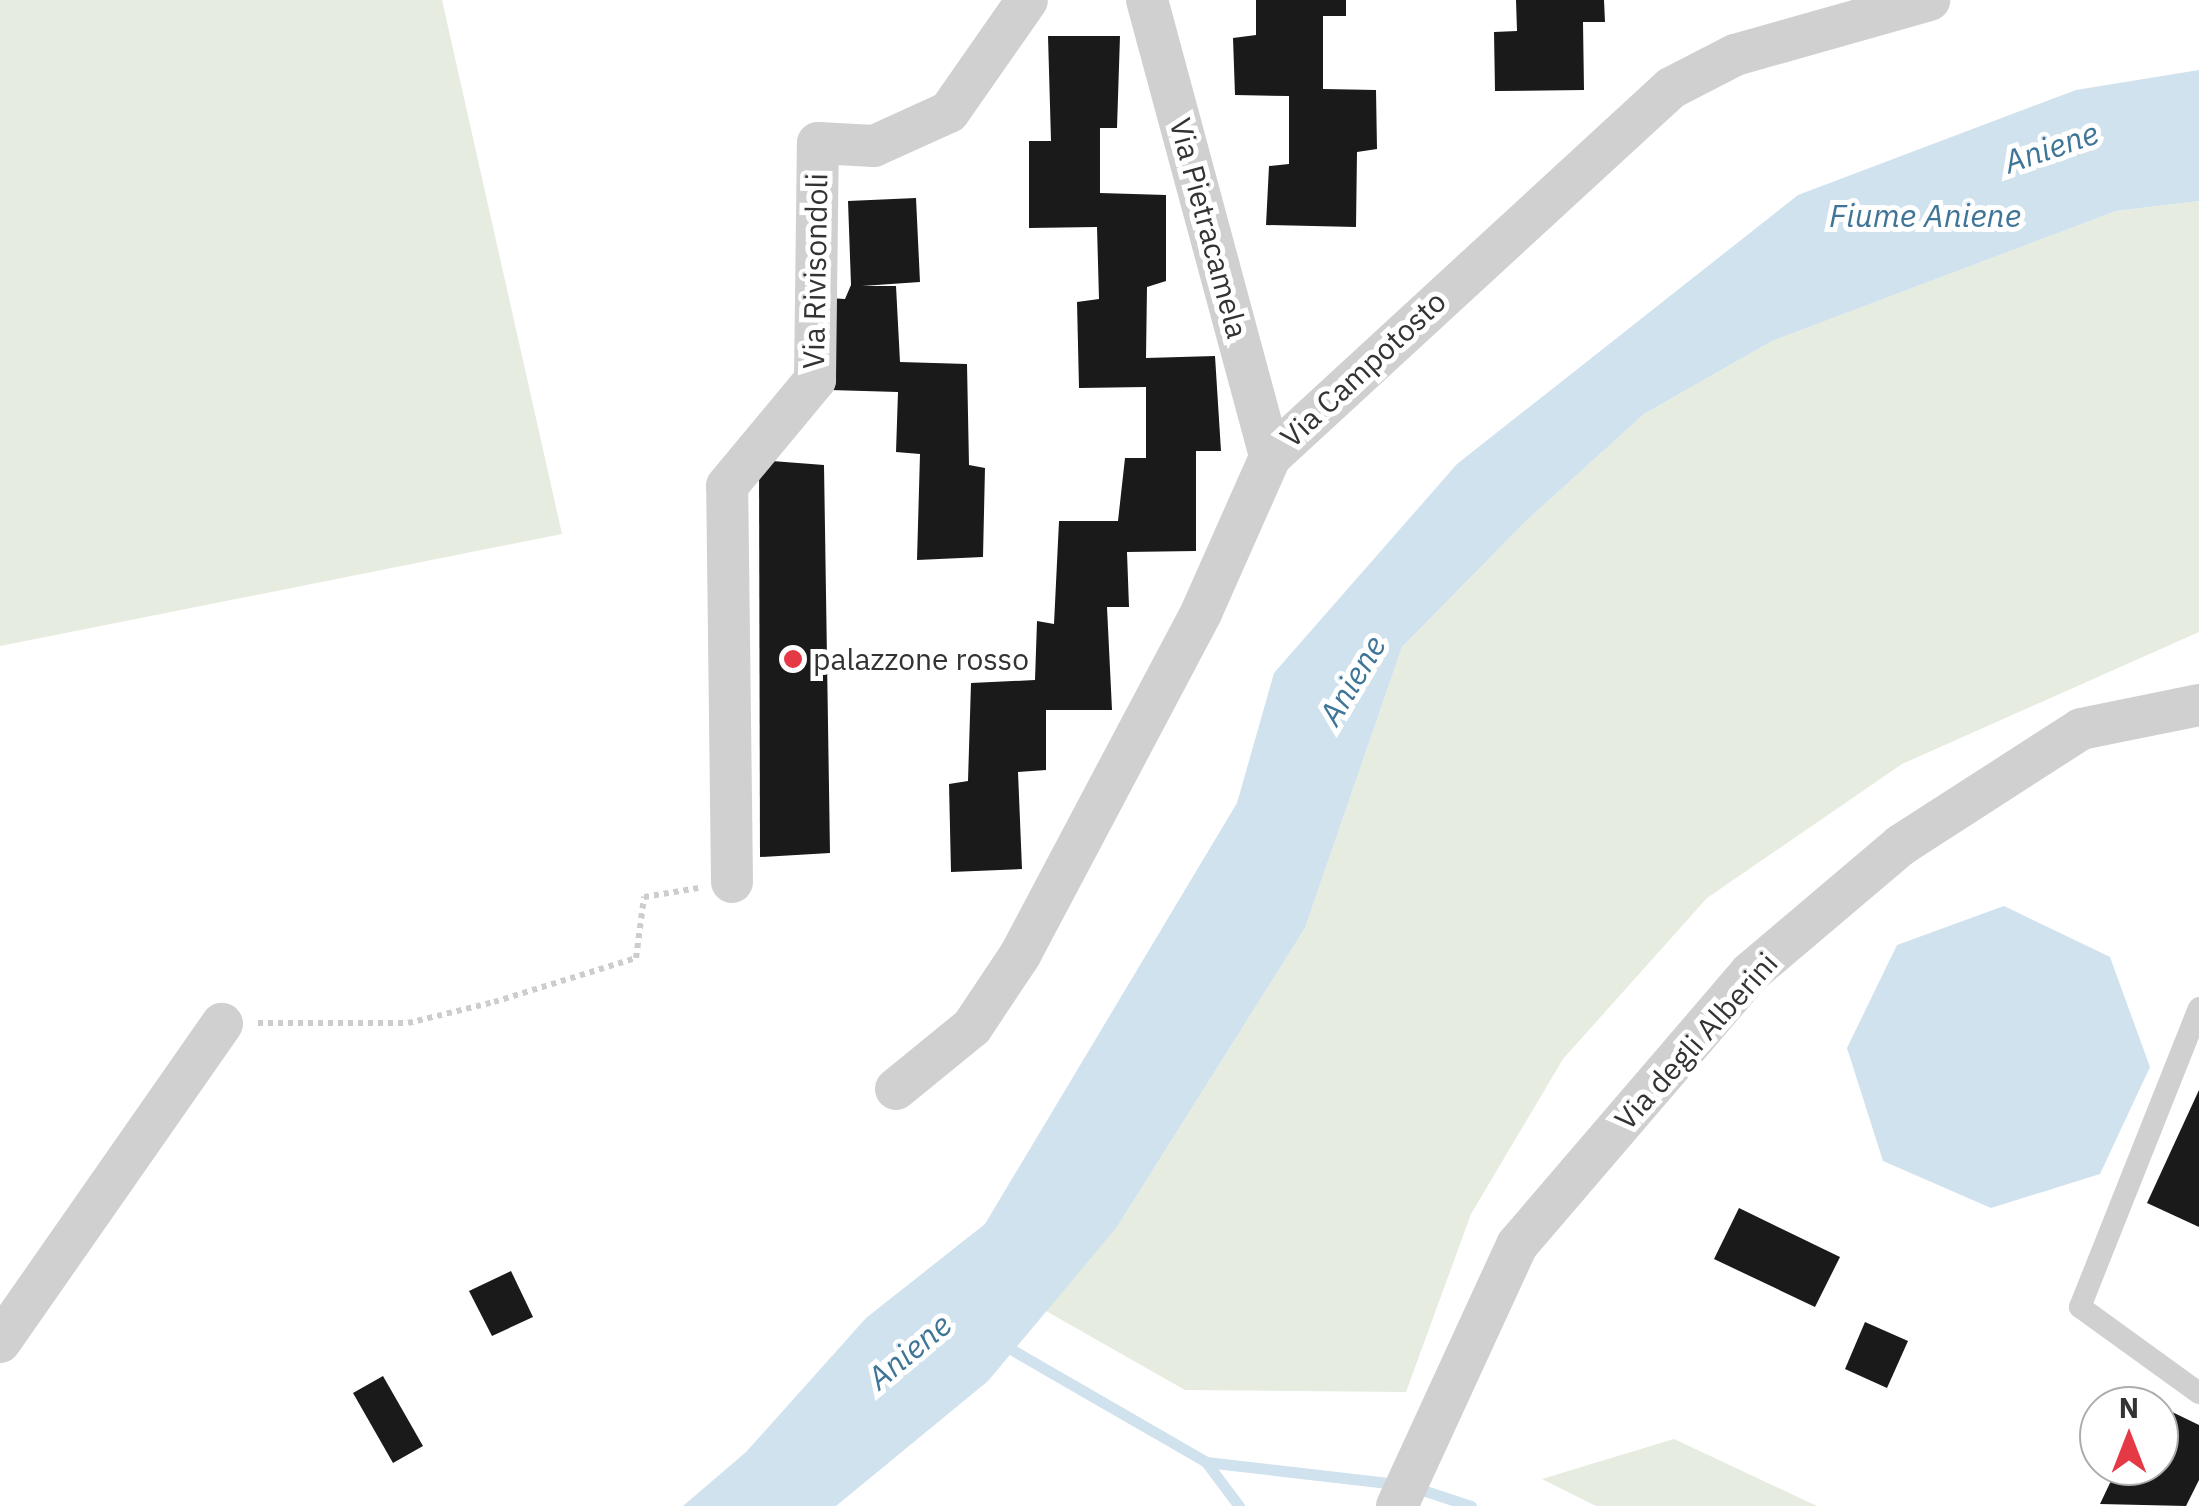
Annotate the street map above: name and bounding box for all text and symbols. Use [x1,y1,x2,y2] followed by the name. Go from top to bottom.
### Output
[1999,113,2103,181] water label: Aniene
[1162,114,1256,342] street label: Via Pietracamela
[795,173,835,369] street label: Via Rivisondoli
[1829,196,2021,234] water label: Fiume Aniene
[1273,283,1453,455] street label: Via Campotosto
[1310,628,1394,732] water label: Aniene
[813,641,1029,677] place label: palazzone rosso
[782,648,804,670] marker: palazzone rosso
[1607,945,1785,1137] street label: Via degli Alberini
[859,1305,959,1397] water label: Aniene
[2079,1386,2179,1486] north arrow
[2119,1389,2139,1426] text: N

